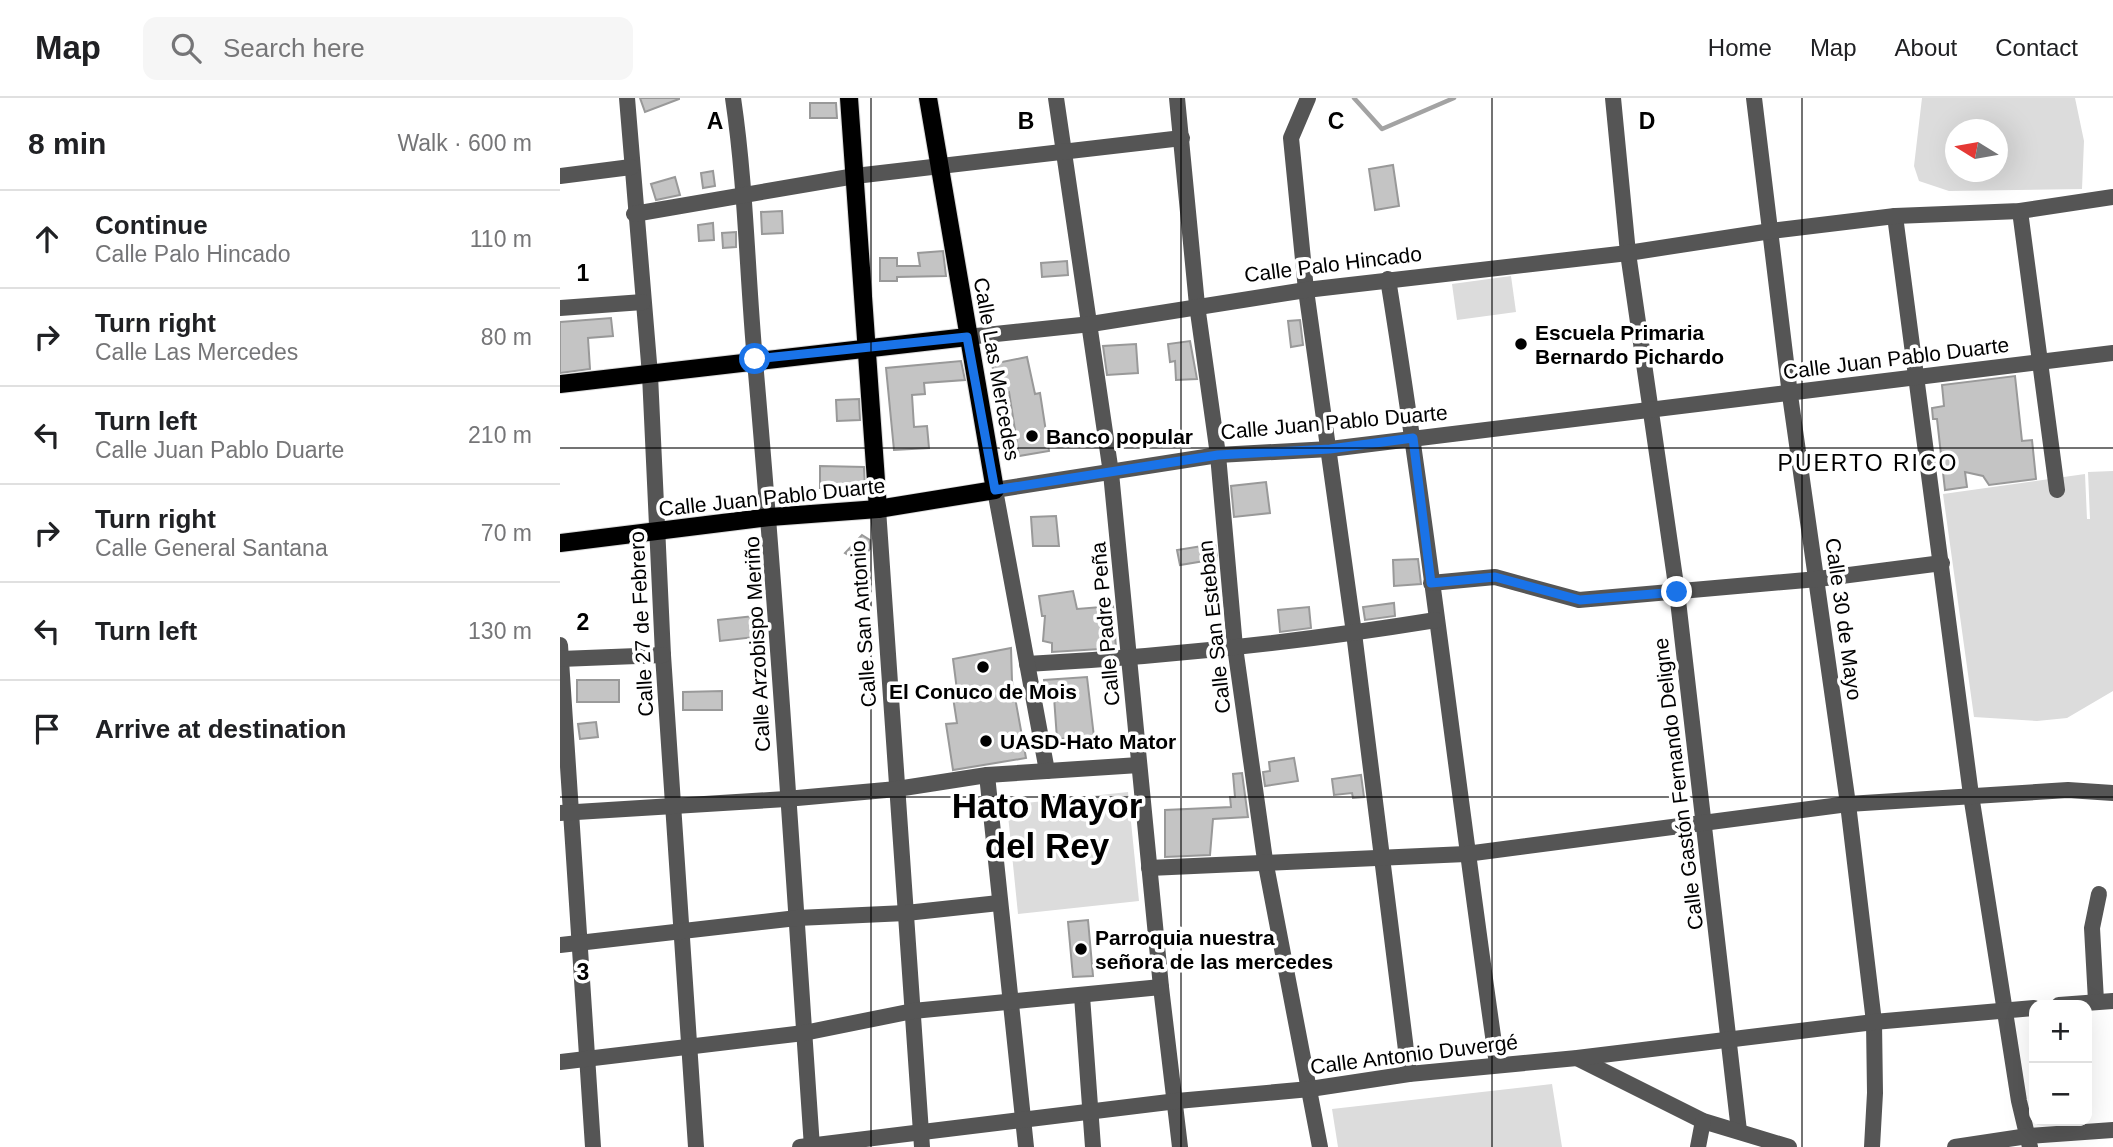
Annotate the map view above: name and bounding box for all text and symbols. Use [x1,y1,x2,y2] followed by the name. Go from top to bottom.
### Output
[143,17,633,80] search box
[35,29,101,66] text: Map
[167,29,205,67] icon: search
[223,33,365,63] text: Search here
[1708,34,1772,61] text: Home
[1810,34,1857,61] text: Map
[1895,34,1957,61] text: About
[1995,34,2078,61] text: Contact
[707,108,723,134] text: A
[1018,108,1034,134] text: B
[1328,108,1344,134] text: C
[1639,108,1655,134] text: D
[1945,119,2008,182] north arrow
[28,127,106,160] text: 8 min
[397,130,532,156] text: Walk · 600 m
[95,210,208,240] text: Continue
[28,220,66,258] icon: ahead
[470,226,532,252] text: 110 m
[95,241,291,267] text: Calle Palo Hincado
[1243,242,1423,286] street label: Calle Palo Hincado
[577,260,590,286] text: 1
[970,276,1024,462] street label: Calle Las Mercedes
[95,308,216,338] text: Turn right
[28,318,66,356] icon: right
[1535,321,1724,368] place label: Escuela Primaria Bernardo Pichardo
[481,324,532,350] text: 80 m
[1782,333,2010,383] street label: Calle Juan Pablo Duarte
[1513,336,1529,352] marker: Escuela Primaria Bernardo Pichardo
[95,339,298,365] text: Calle Las Mercedes
[739,343,770,374] route start
[1220,401,1448,443] street label: Calle Juan Pablo Duarte
[95,406,197,436] text: Turn left
[28,416,66,454] icon: left
[468,422,532,448] text: 210 m
[1046,425,1193,448] place label: Banco popular
[1024,428,1040,444] marker: Banco popular
[95,437,344,463] text: Calle Juan Pablo Duarte
[1778,450,1958,476] district label: PUERTO RICO
[658,474,886,520] street label: Calle Juan Pablo Duarte
[95,504,216,534] text: Turn right
[28,514,66,552] icon: right
[481,520,532,546] text: 70 m
[625,531,657,717] street label: Calle 27 de Febrero
[95,535,328,561] text: Calle General Santana
[740,536,774,752] street label: Calle Arzobispo Meriño
[1821,536,1867,702] street label: Calle 30 de Mayo
[1193,539,1235,715] street label: Calle San Esteban
[846,540,880,708] street label: Calle San Antonio
[1086,541,1124,707] street label: Calle Padre Peña
[1661,576,1692,607] route end
[577,609,589,635] text: 2
[28,612,66,650] icon: left
[95,616,197,646] text: Turn left
[468,618,532,644] text: 130 m
[1649,637,1707,931] street label: Calle Gastón Fernando Deligne
[975,659,991,675] marker: El Conuco de Mois
[889,680,1077,703] place label: El Conuco de Mois
[28,710,66,748] icon: arrive
[95,714,346,744] text: Arrive at destination
[1000,730,1176,753] place label: UASD-Hato Mator
[978,733,994,749] marker: UASD-Hato Mator
[952,786,1143,865] district label: Hato Mayor del Rey
[1095,926,1333,973] place label: Parroquia nuestra señora de las mercedes
[1073,941,1089,957] marker: Parroquia nuestra señora de las mercedes
[577,959,589,985] text: 3
[2029,1000,2092,1126] map controls
[2029,1000,2092,1063] button: +
[1309,1030,1519,1078] street label: Calle Antonio Duvergé
[2029,1063,2092,1126] button: −

